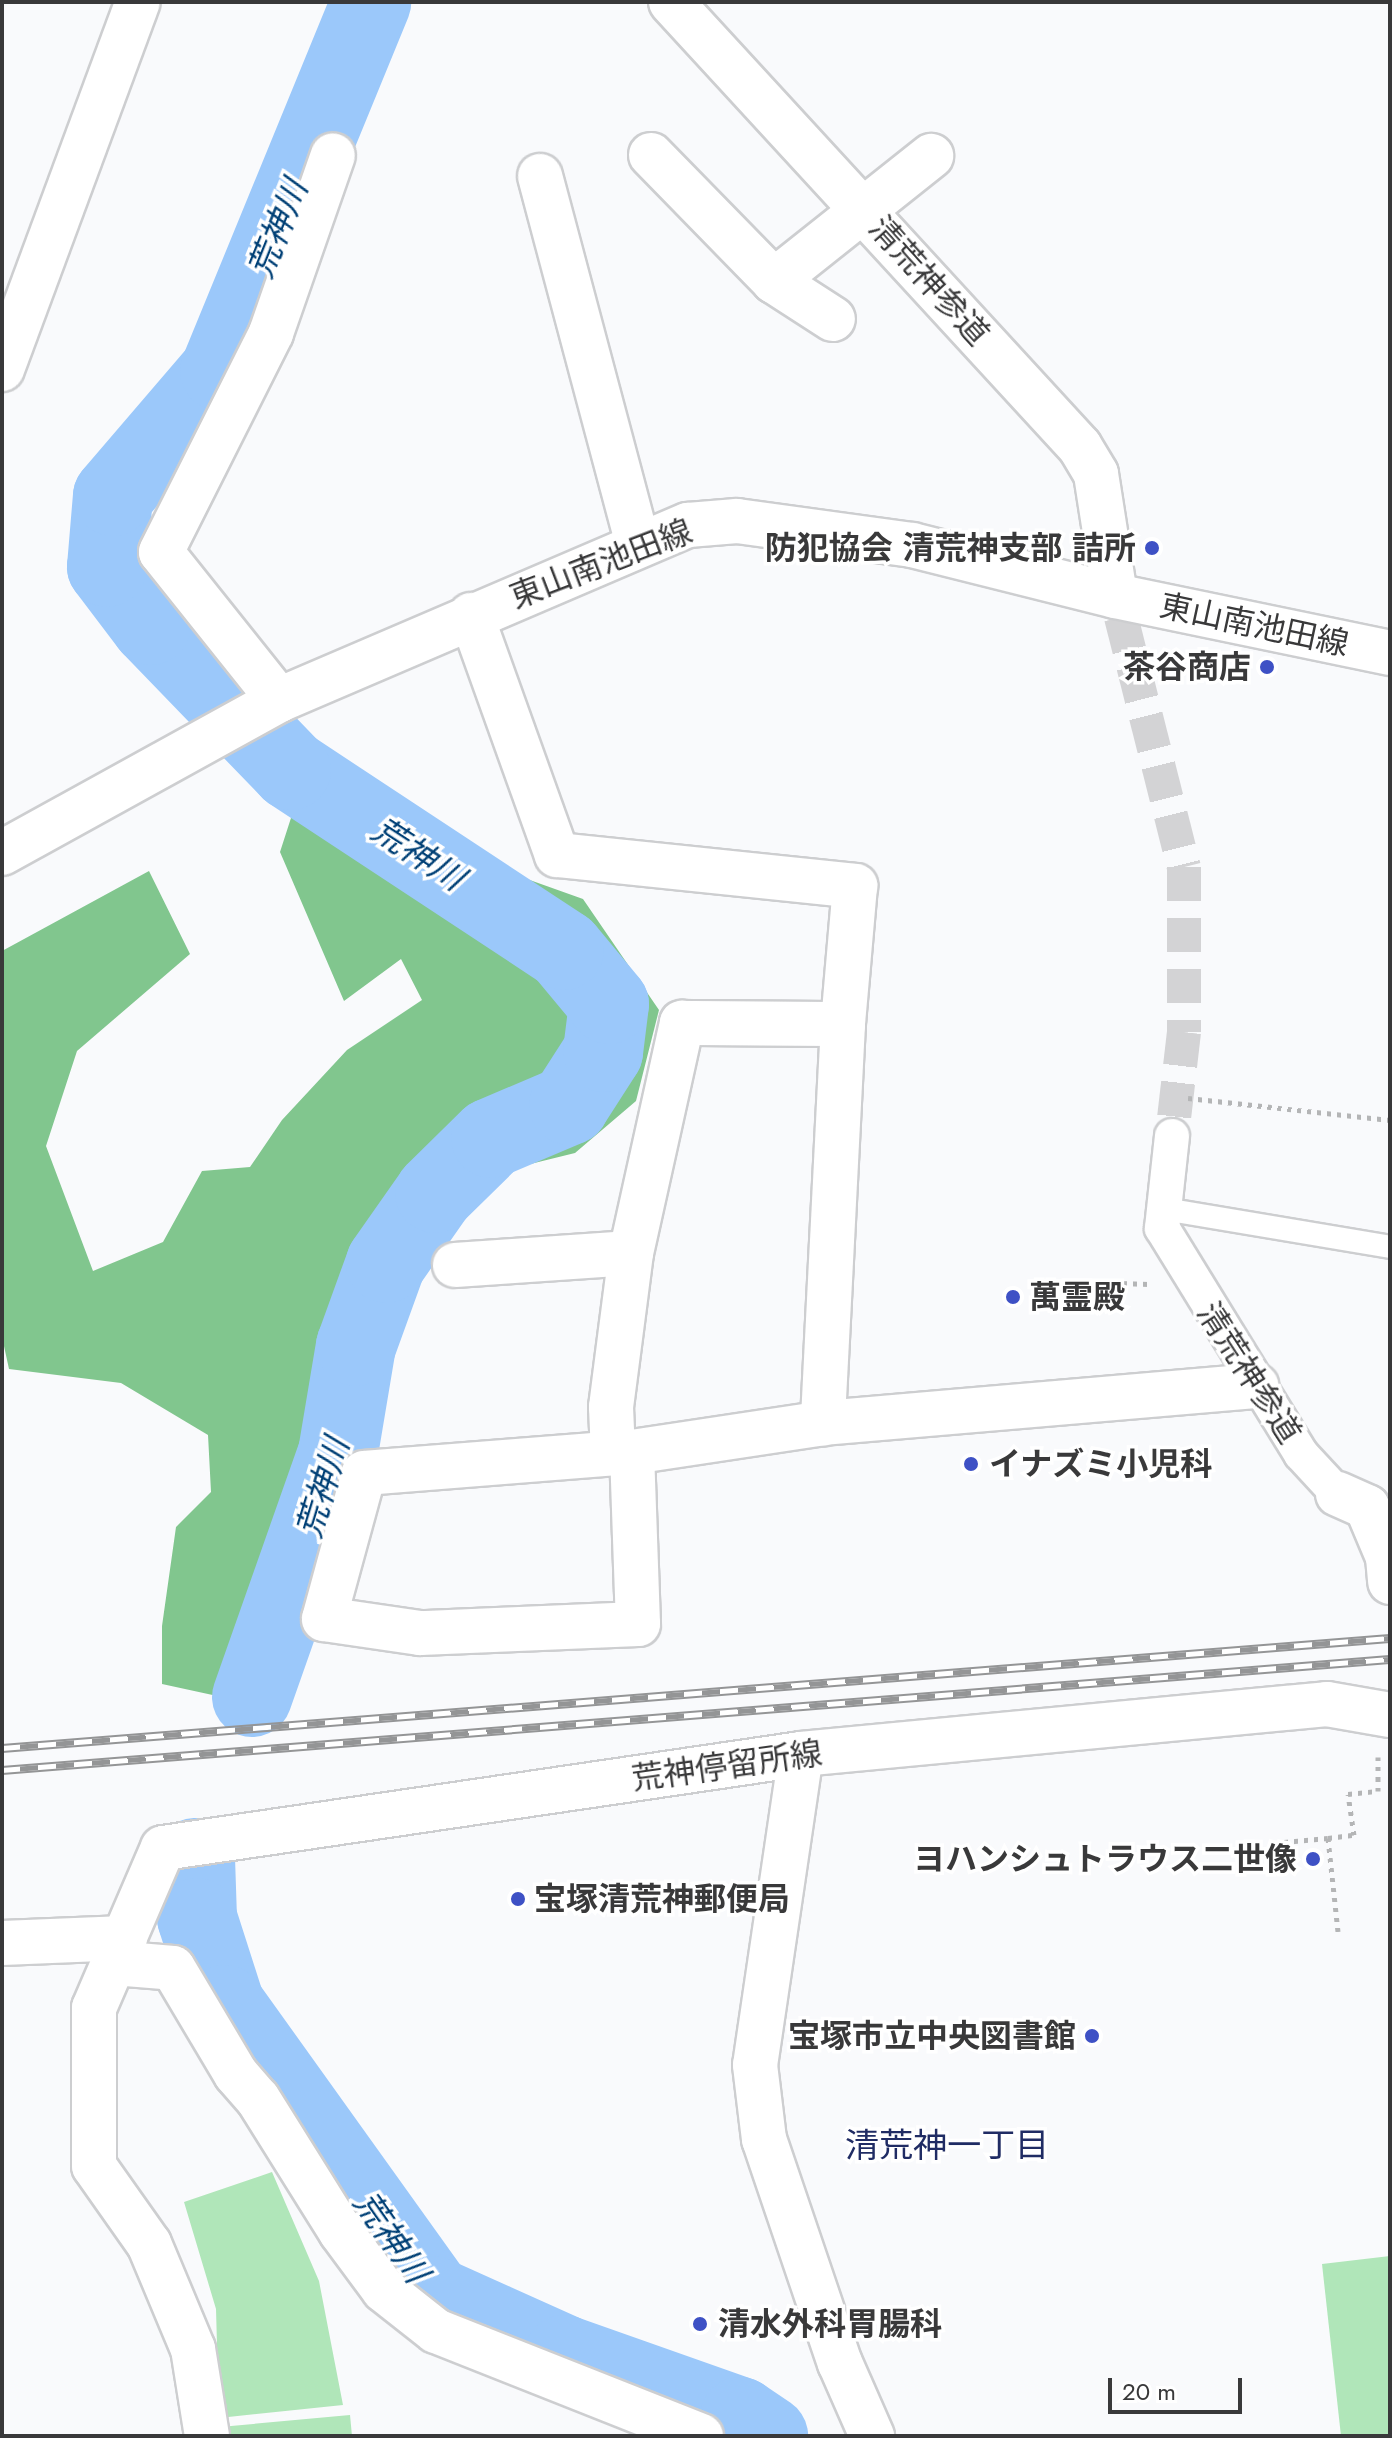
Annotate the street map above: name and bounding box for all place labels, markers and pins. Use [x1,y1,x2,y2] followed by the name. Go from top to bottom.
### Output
[765,529,1136,567] place label: 防犯協会 清荒神支部 詰所
[1143,539,1161,557] marker: 防犯協会 清荒神支部 詰所
[1123,648,1251,686] place label: 茶谷商店
[1258,658,1276,676] marker: 茶谷商店
[1029,1278,1125,1316] place label: 萬霊殿
[1004,1288,1022,1306] marker: 萬霊殿
[989,1445,1213,1483] place label: イナズミ小児科
[960,1453,982,1475] marker: イナズミ小児科
[913,1840,1297,1878] place label: ヨハンシュトラウス二世像
[1304,1850,1322,1868] marker: ヨハンシュトラウス二世像
[534,1880,790,1918] place label: 宝塚清荒神郵便局
[509,1890,527,1908] marker: 宝塚清荒神郵便局
[788,2017,1076,2055] place label: 宝塚市立中央図書館
[1083,2027,1101,2045] marker: 宝塚市立中央図書館
[718,2305,942,2343] place label: 清水外科胃腸科
[689,2313,711,2335] marker: 清水外科胃腸科

